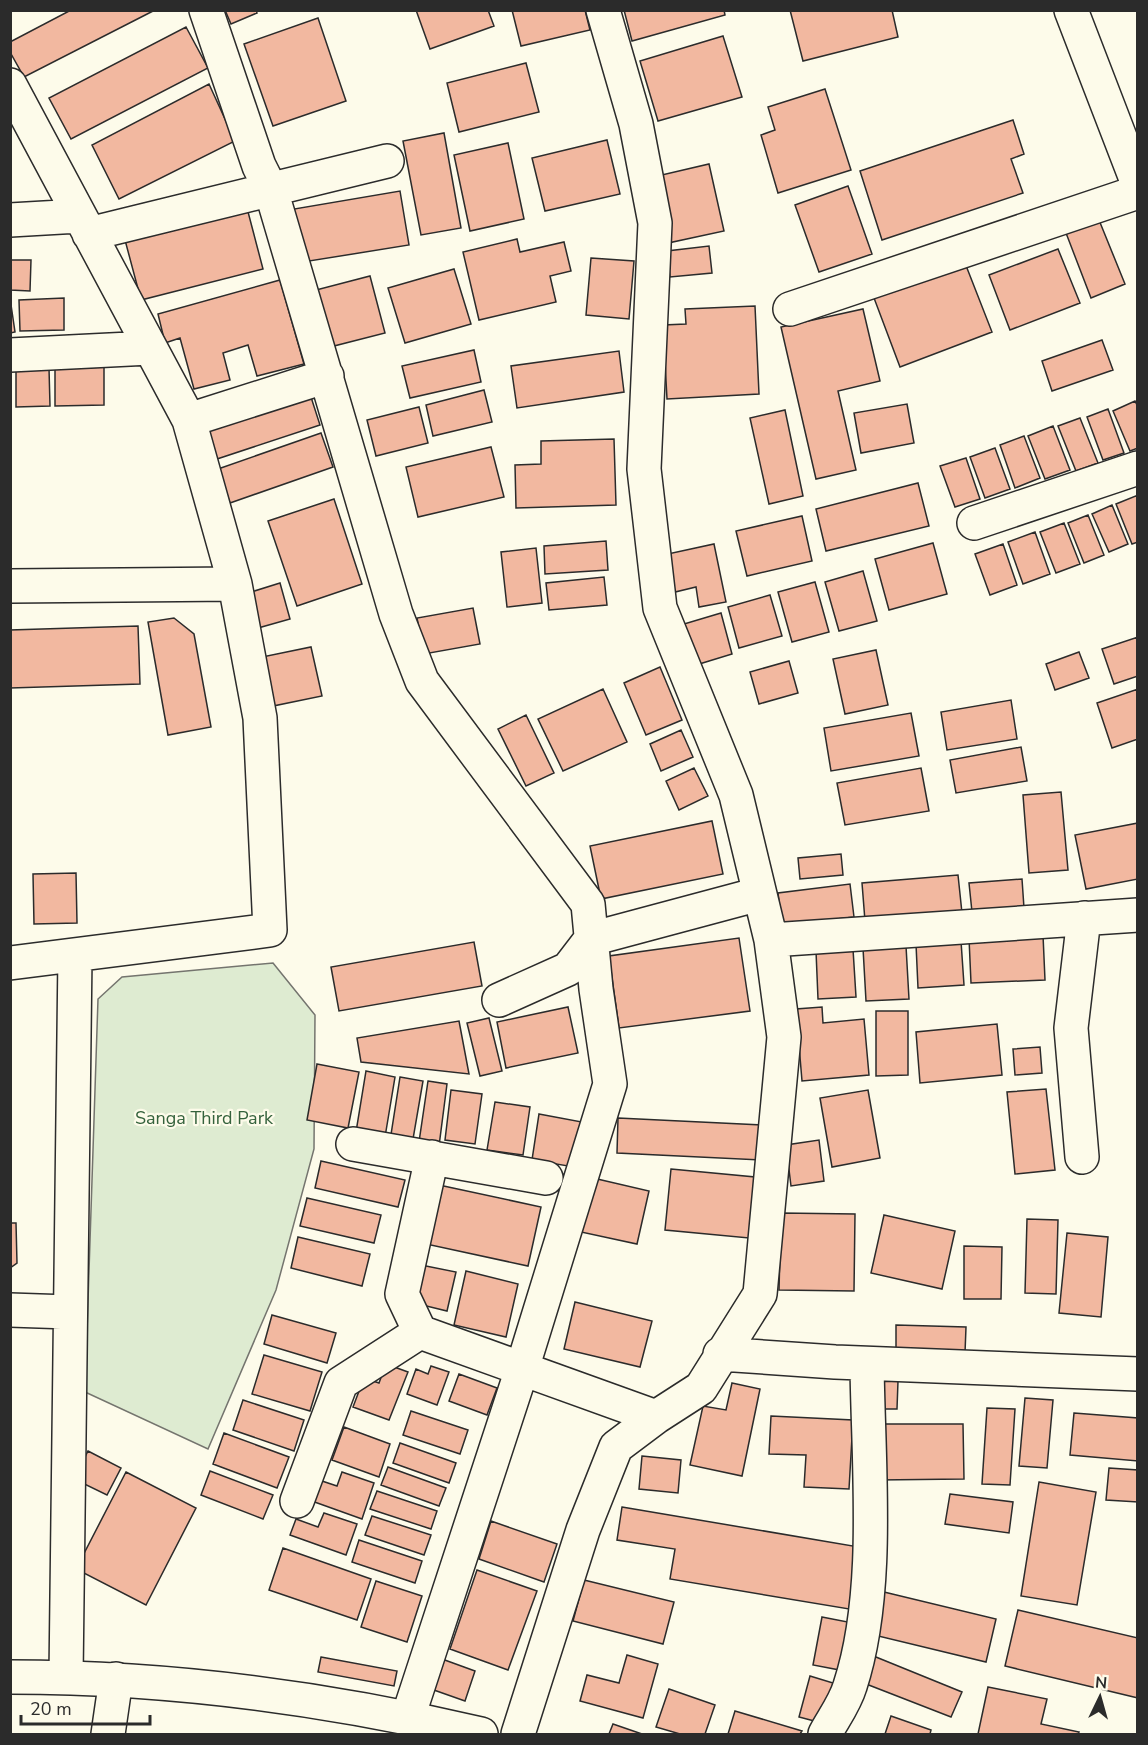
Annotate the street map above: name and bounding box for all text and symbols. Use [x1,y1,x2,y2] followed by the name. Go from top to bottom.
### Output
[135,1106,274,1130] park label: Sanga Third Park
[1070,1667,1130,1727] north arrow
[1094,1672,1108,1695] text: N
[21,1688,150,1726] scale bar
[30,1697,72,1721] text: 20 m

